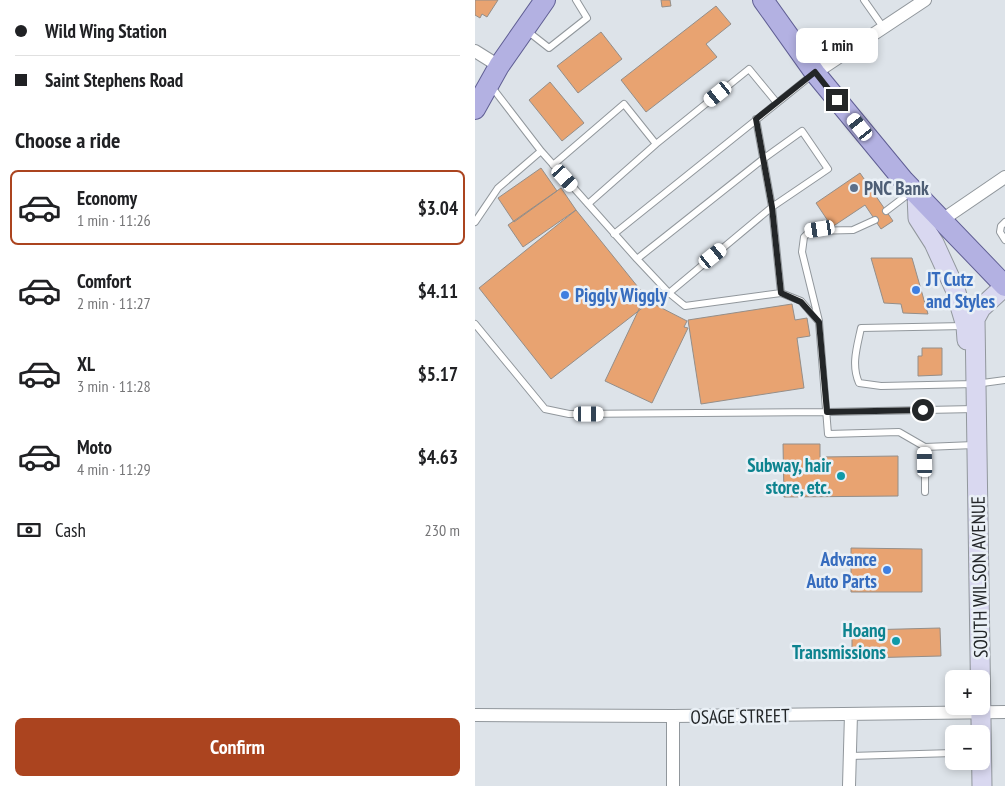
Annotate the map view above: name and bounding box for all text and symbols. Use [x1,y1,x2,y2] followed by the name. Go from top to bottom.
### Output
[45,19,167,43] text: Wild Wing Station
[796,28,878,62] callout: 1 min
[821,35,853,55] text: 1 min
[45,68,183,92] text: Saint Stephens Road
[701,79,734,109] car
[826,89,848,111] route end
[844,111,875,143] car
[15,126,120,154] text: Choose a ride
[549,162,580,194] car
[864,176,929,200] place label: PNC Bank
[848,182,860,194] marker: PNC Bank
[17,185,62,230] icon: car
[77,186,137,210] text: Economy
[418,196,458,220] text: $3.04
[77,210,151,230] text: 1 min · 11:26
[804,219,835,239] car
[696,241,729,271] car
[925,267,996,313] place label: JT Cutz and Styles
[17,268,62,313] icon: car
[77,269,131,293] text: Comfort
[418,279,458,303] text: $4.11
[575,283,668,307] place label: Piggly Wiggly
[910,284,922,296] marker: JT Cutz and Styles
[559,289,571,301] marker: Piggly Wiggly
[77,293,151,313] text: 2 min · 11:27
[17,351,62,396] icon: car
[77,352,95,376] text: XL
[418,362,458,386] text: $5.17
[77,376,151,396] text: 3 min · 11:28
[912,399,934,421] route start
[574,407,604,422] car
[17,434,62,479] icon: car
[77,435,112,459] text: Moto
[418,445,458,469] text: $4.63
[917,447,932,477] car
[747,453,831,499] place label: Subway, hair store, etc.
[77,459,151,479] text: 4 min · 11:29
[835,470,847,482] marker: Subway, hair store, etc.
[966,496,992,658] street label: SOUTH WILSON AVENUE
[15,516,43,544] icon: cash
[55,518,86,542] text: Cash
[425,520,460,540] text: 230 m
[805,547,877,593] place label: Advance Auto Parts
[881,564,893,576] marker: Advance Auto Parts
[792,618,886,664] place label: Hoang Transmissions
[890,635,902,647] marker: Hoang Transmissions
[945,670,990,770] map controls
[945,670,990,715] button: +
[690,703,790,729] street label: OSAGE STREET
[15,718,460,776] button: Confirm
[945,725,990,770] button: −

